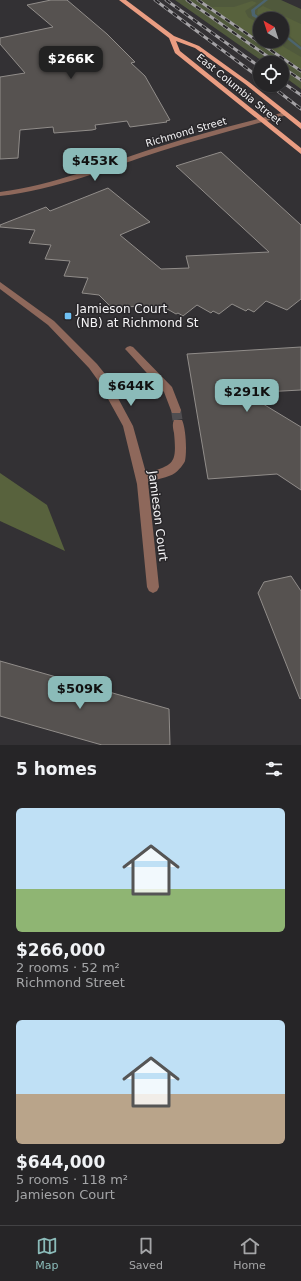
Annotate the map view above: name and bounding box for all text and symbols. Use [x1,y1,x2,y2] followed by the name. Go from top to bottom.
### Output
[253,12,289,48] north arrow
[253,12,289,92] map controls
[43,46,99,80] pin: $266K
[48,51,94,66] text: $266K
[195,52,284,127] street label: East Columbia Street
[253,56,289,92] button: locate
[144,115,228,149] street label: Richmond Street
[67,148,123,182] pin: $453K
[72,153,118,168] text: $453K
[75,302,199,330] place label: Jamieson Court (NB) at Richmond St
[63,311,73,321] marker: Jamieson Court (NB) at Richmond St
[103,373,159,407] pin: $644K
[108,378,154,393] text: $644K
[219,379,275,413] pin: $291K
[224,384,270,399] text: $291K
[145,469,171,562] street label: Jamieson Court
[52,676,108,710] pin: $509K
[57,681,103,696] text: $509K
[263,758,285,780] icon: filters
[16,759,97,779] text: 5 homes
[115,834,187,906] icon: home
[16,940,105,960] text: $266,000
[16,960,120,975] text: 2 rooms · 52 m²
[16,975,125,990] text: Richmond Street
[115,1046,187,1118] icon: home
[16,1152,105,1172] text: $644,000
[16,1172,128,1187] text: 5 rooms · 118 m²
[16,1187,115,1202] text: Jamieson Court
[35,1235,58,1272] tab: Map
[129,1235,163,1272] tab: Saved
[233,1235,266,1272] tab: Home

